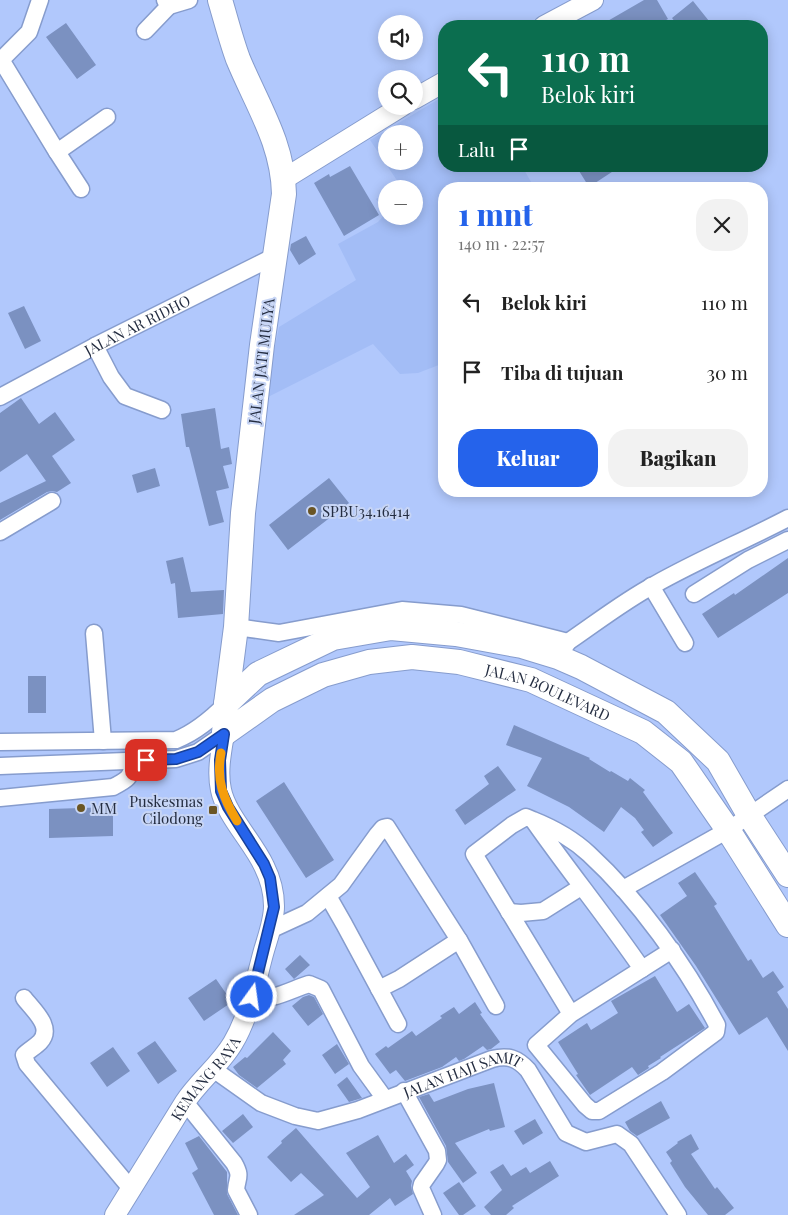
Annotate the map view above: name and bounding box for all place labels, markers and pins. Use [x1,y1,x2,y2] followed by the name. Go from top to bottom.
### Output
[322,501,410,521] place label: SPBU34.16414
[306,505,318,517] marker: SPBU34.16414
[125,739,167,781] pin
[129,791,203,828] place label: Puskesmas Cilodong
[91,798,117,818] place label: MM
[75,802,87,814] marker: MM
[207,804,219,816] marker: Puskesmas Cilodong

